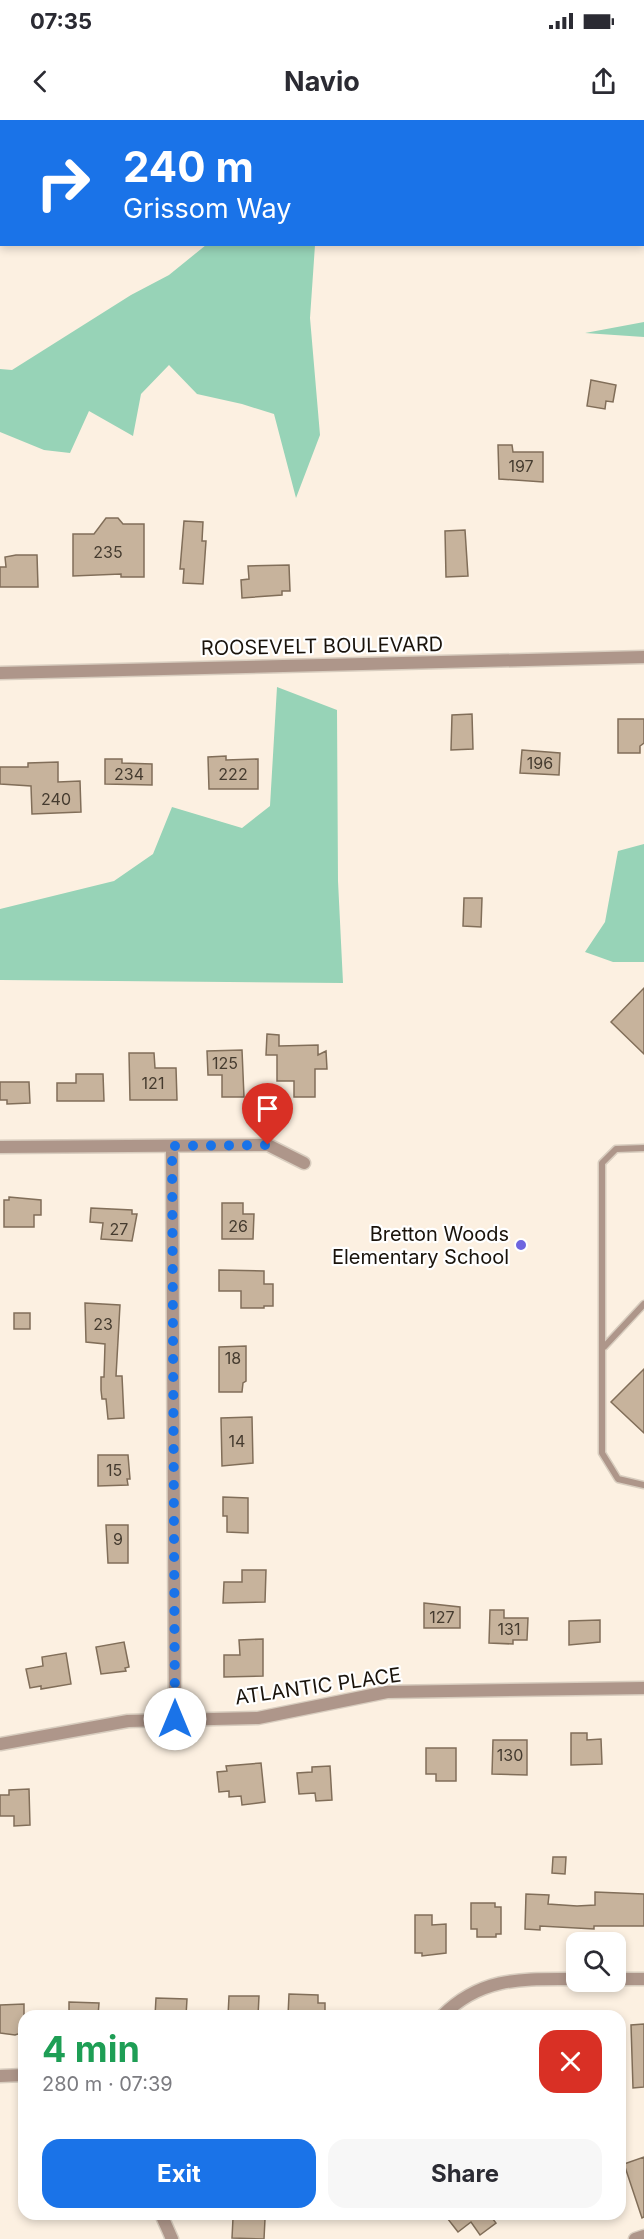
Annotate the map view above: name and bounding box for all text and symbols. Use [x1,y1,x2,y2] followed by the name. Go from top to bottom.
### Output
[30,8,92,34] text: 07:35
[24,65,57,98] icon: back
[284,65,360,98] text: Navio
[587,65,620,98] icon: share
[123,141,254,192] text: 240 m
[24,144,102,222] icon: right
[123,192,291,225] text: Grissom Way
[508,456,534,476] house number: 197
[93,542,123,562] house number: 235
[201,632,443,660] street label: ROOSEVELT BOULEVARD
[527,753,553,773] house number: 196
[114,764,144,784] house number: 234
[218,764,248,784] house number: 222
[41,789,71,809] house number: 240
[212,1053,238,1073] house number: 125
[142,1073,164,1093] house number: 121
[242,1083,293,1145] pin
[251,1092,284,1125] icon: arrive
[228,1216,248,1236] house number: 26
[110,1219,128,1239] house number: 27
[332,1222,509,1269] place label: Bretton Woods Elementary School
[514,1238,528,1252] marker: Bretton Woods Elementary School
[93,1314,113,1334] house number: 23
[225,1348,241,1368] house number: 18
[229,1431,245,1451] house number: 14
[106,1460,122,1480] house number: 15
[113,1529,123,1549] house number: 9
[429,1607,455,1627] house number: 127
[498,1619,520,1639] house number: 131
[233,1662,403,1710] street label: ATLANTIC PLACE
[143,1687,207,1751] position arrow
[497,1745,523,1765] house number: 130
[566,1932,626,1992] map controls
[566,1932,626,1992] button: search
[42,2027,140,2071] text: 4 min
[539,2030,602,2093] button: close
[42,2072,173,2096] text: 280 m · 07:39
[42,2139,316,2208] button: Exit
[328,2139,602,2208] button: Share

